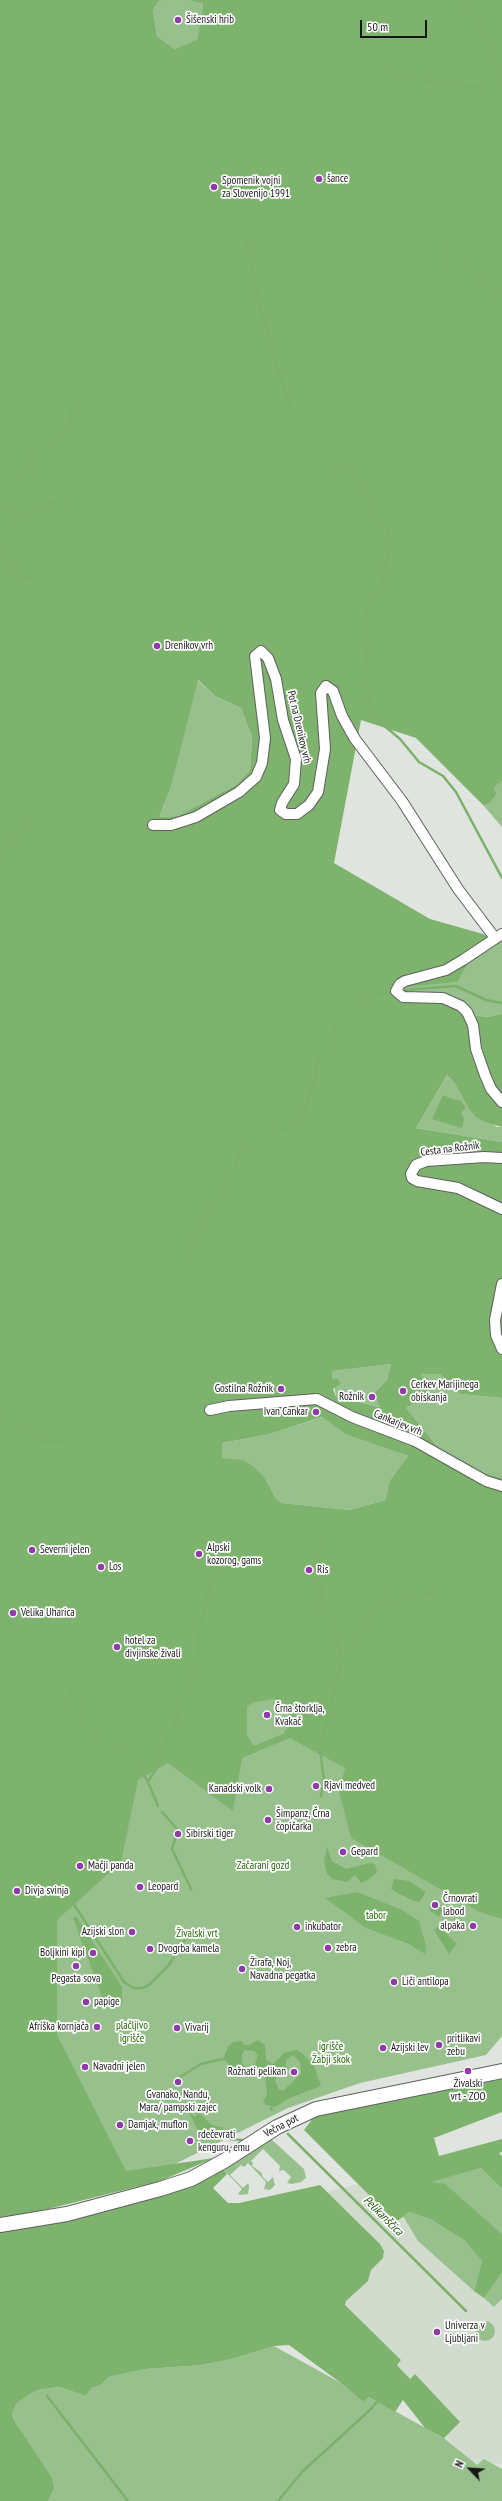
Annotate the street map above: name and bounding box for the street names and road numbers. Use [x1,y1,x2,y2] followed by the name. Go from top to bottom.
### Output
[284,689,314,765] street label: Pot na Drenikov vrh
[420,1139,480,1159] street label: Cesta na Rožnik
[372,1407,424,1439] street label: Cankarjev vrh
[262,2111,300,2141] street label: Večna pot

